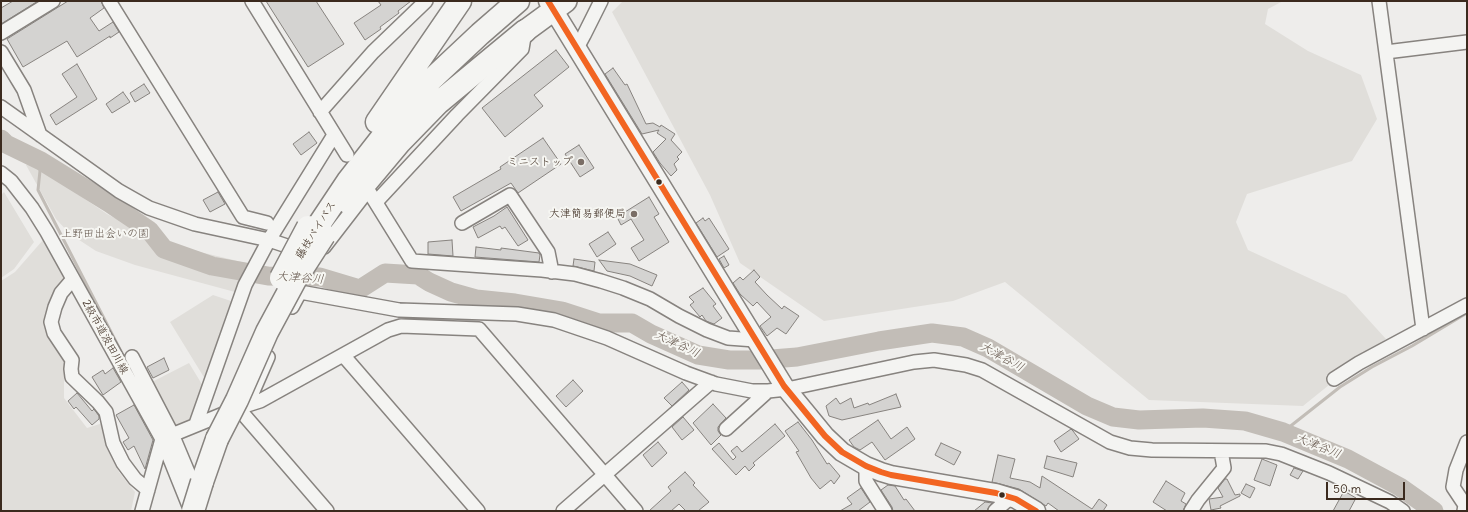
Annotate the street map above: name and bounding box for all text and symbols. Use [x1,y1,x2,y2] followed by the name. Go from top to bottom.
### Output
[507,155,573,169] place label: ミニストップ
[576,157,586,167] marker: ミニストップ
[654,177,664,187] unlabelled marker
[293,199,339,261] street label: 藤枝バイパス
[549,207,626,221] place label: 大津簡易郵便局
[629,209,639,219] marker: 大津簡易郵便局
[61,227,149,241] park label: 上野田出会いの園
[276,269,324,287] water label: 大津谷川
[79,297,131,377] street label: 2級市道波田川線
[652,327,702,361] water label: 大津谷川
[978,339,1026,375] water label: 大津谷川
[1293,430,1343,462] water label: 大津谷川
[1328,474,1407,500] scale bar
[1333,481,1361,496] text: 50 m
[997,490,1007,500] unlabelled marker

